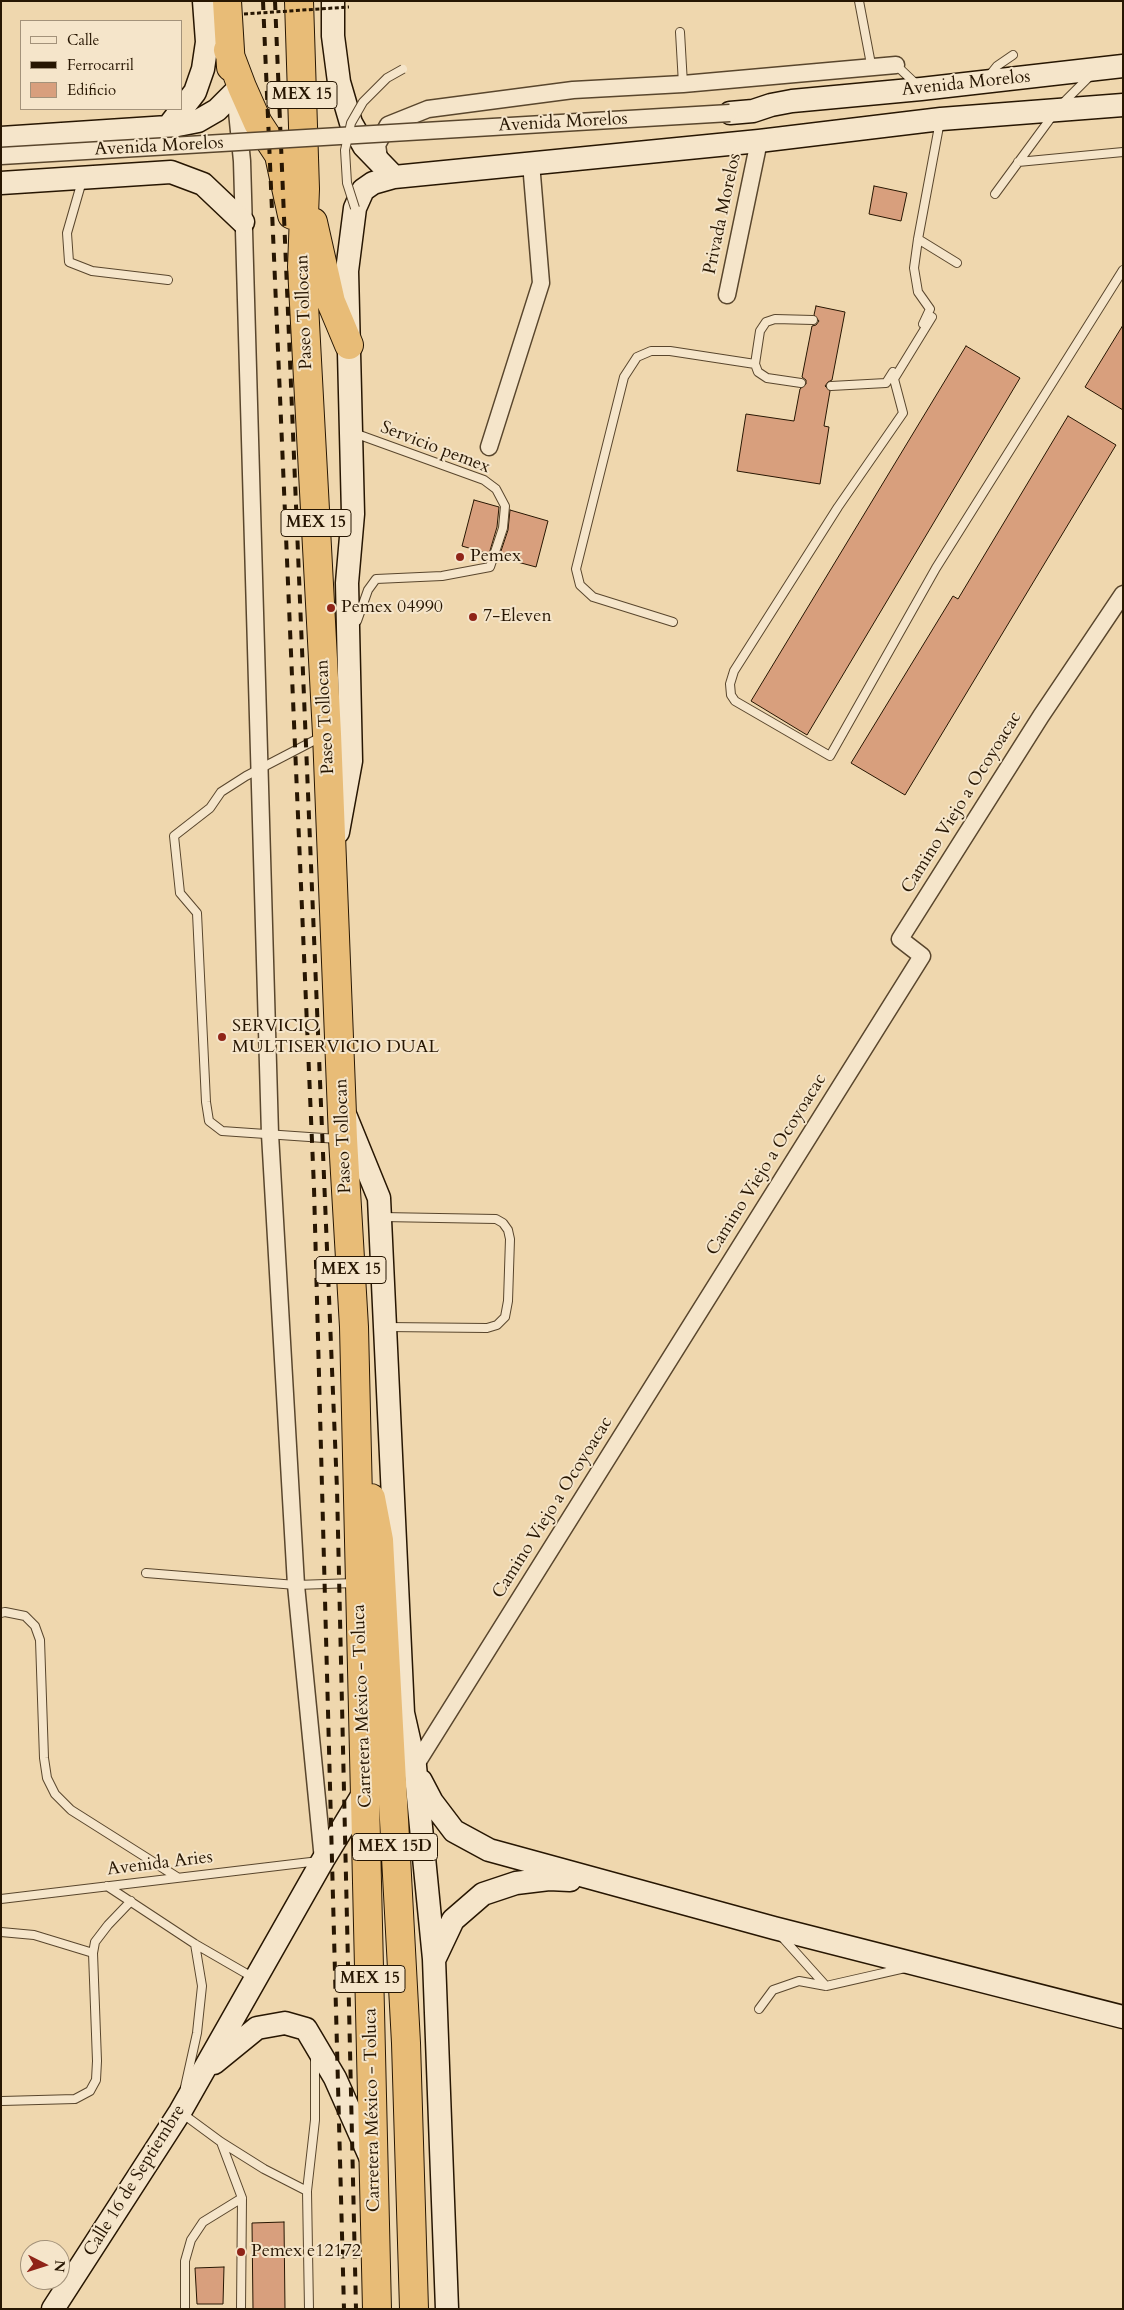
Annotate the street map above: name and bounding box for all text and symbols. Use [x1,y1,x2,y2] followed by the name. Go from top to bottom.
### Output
[20,20,182,110] legend
[67,30,99,50] text: Calle
[67,55,134,75] text: Ferrocarril
[901,67,1031,101] street label: Avenida Morelos
[67,80,116,100] text: Edificio
[267,82,337,108] road number: MEX 15
[498,109,628,137] street label: Avenida Morelos
[94,133,224,161] street label: Avenida Morelos
[700,152,746,276] street label: Privada Morelos
[292,254,318,370] street label: Paseo Tollocan
[377,417,493,479] street label: Servicio pemex
[281,509,351,536] road number: MEX 15
[470,546,521,568] place label: Pemex
[454,551,466,563] marker: Pemex
[341,597,443,619] place label: Pemex 04990
[325,602,337,614] marker: Pemex 04990
[483,606,552,628] place label: 7-Eleven
[467,611,479,623] marker: 7-Eleven
[312,659,340,775] street label: Paseo Tollocan
[897,708,1027,898] street label: Camino Viejo a Ocoyoacac
[232,1016,439,1058] place label: SERVICIO MULTISERVICIO DUAL
[216,1031,228,1043] marker: SERVICIO MULTISERVICIO DUAL
[702,1070,832,1260] street label: Camino Viejo a Ocoyoacac
[331,1078,357,1194] street label: Paseo Tollocan
[316,1256,386,1284] road number: MEX 15
[488,1413,618,1603] street label: Camino Viejo a Ocoyoacac
[349,1604,377,1808] street label: Carretera México - Toluca
[352,1834,438,1860] road number: MEX 15D
[106,1847,214,1881] street label: Avenida Aries
[335,1966,405,1992] road number: MEX 15
[360,2008,386,2212] street label: Carretera México - Toluca
[80,2101,190,2261] street label: Calle 16 de Septiembre
[20,2240,70,2290] north arrow
[251,2241,361,2263] place label: Pemex e12172
[235,2246,247,2258] marker: Pemex e12172
[49,2259,69,2273] text: N

